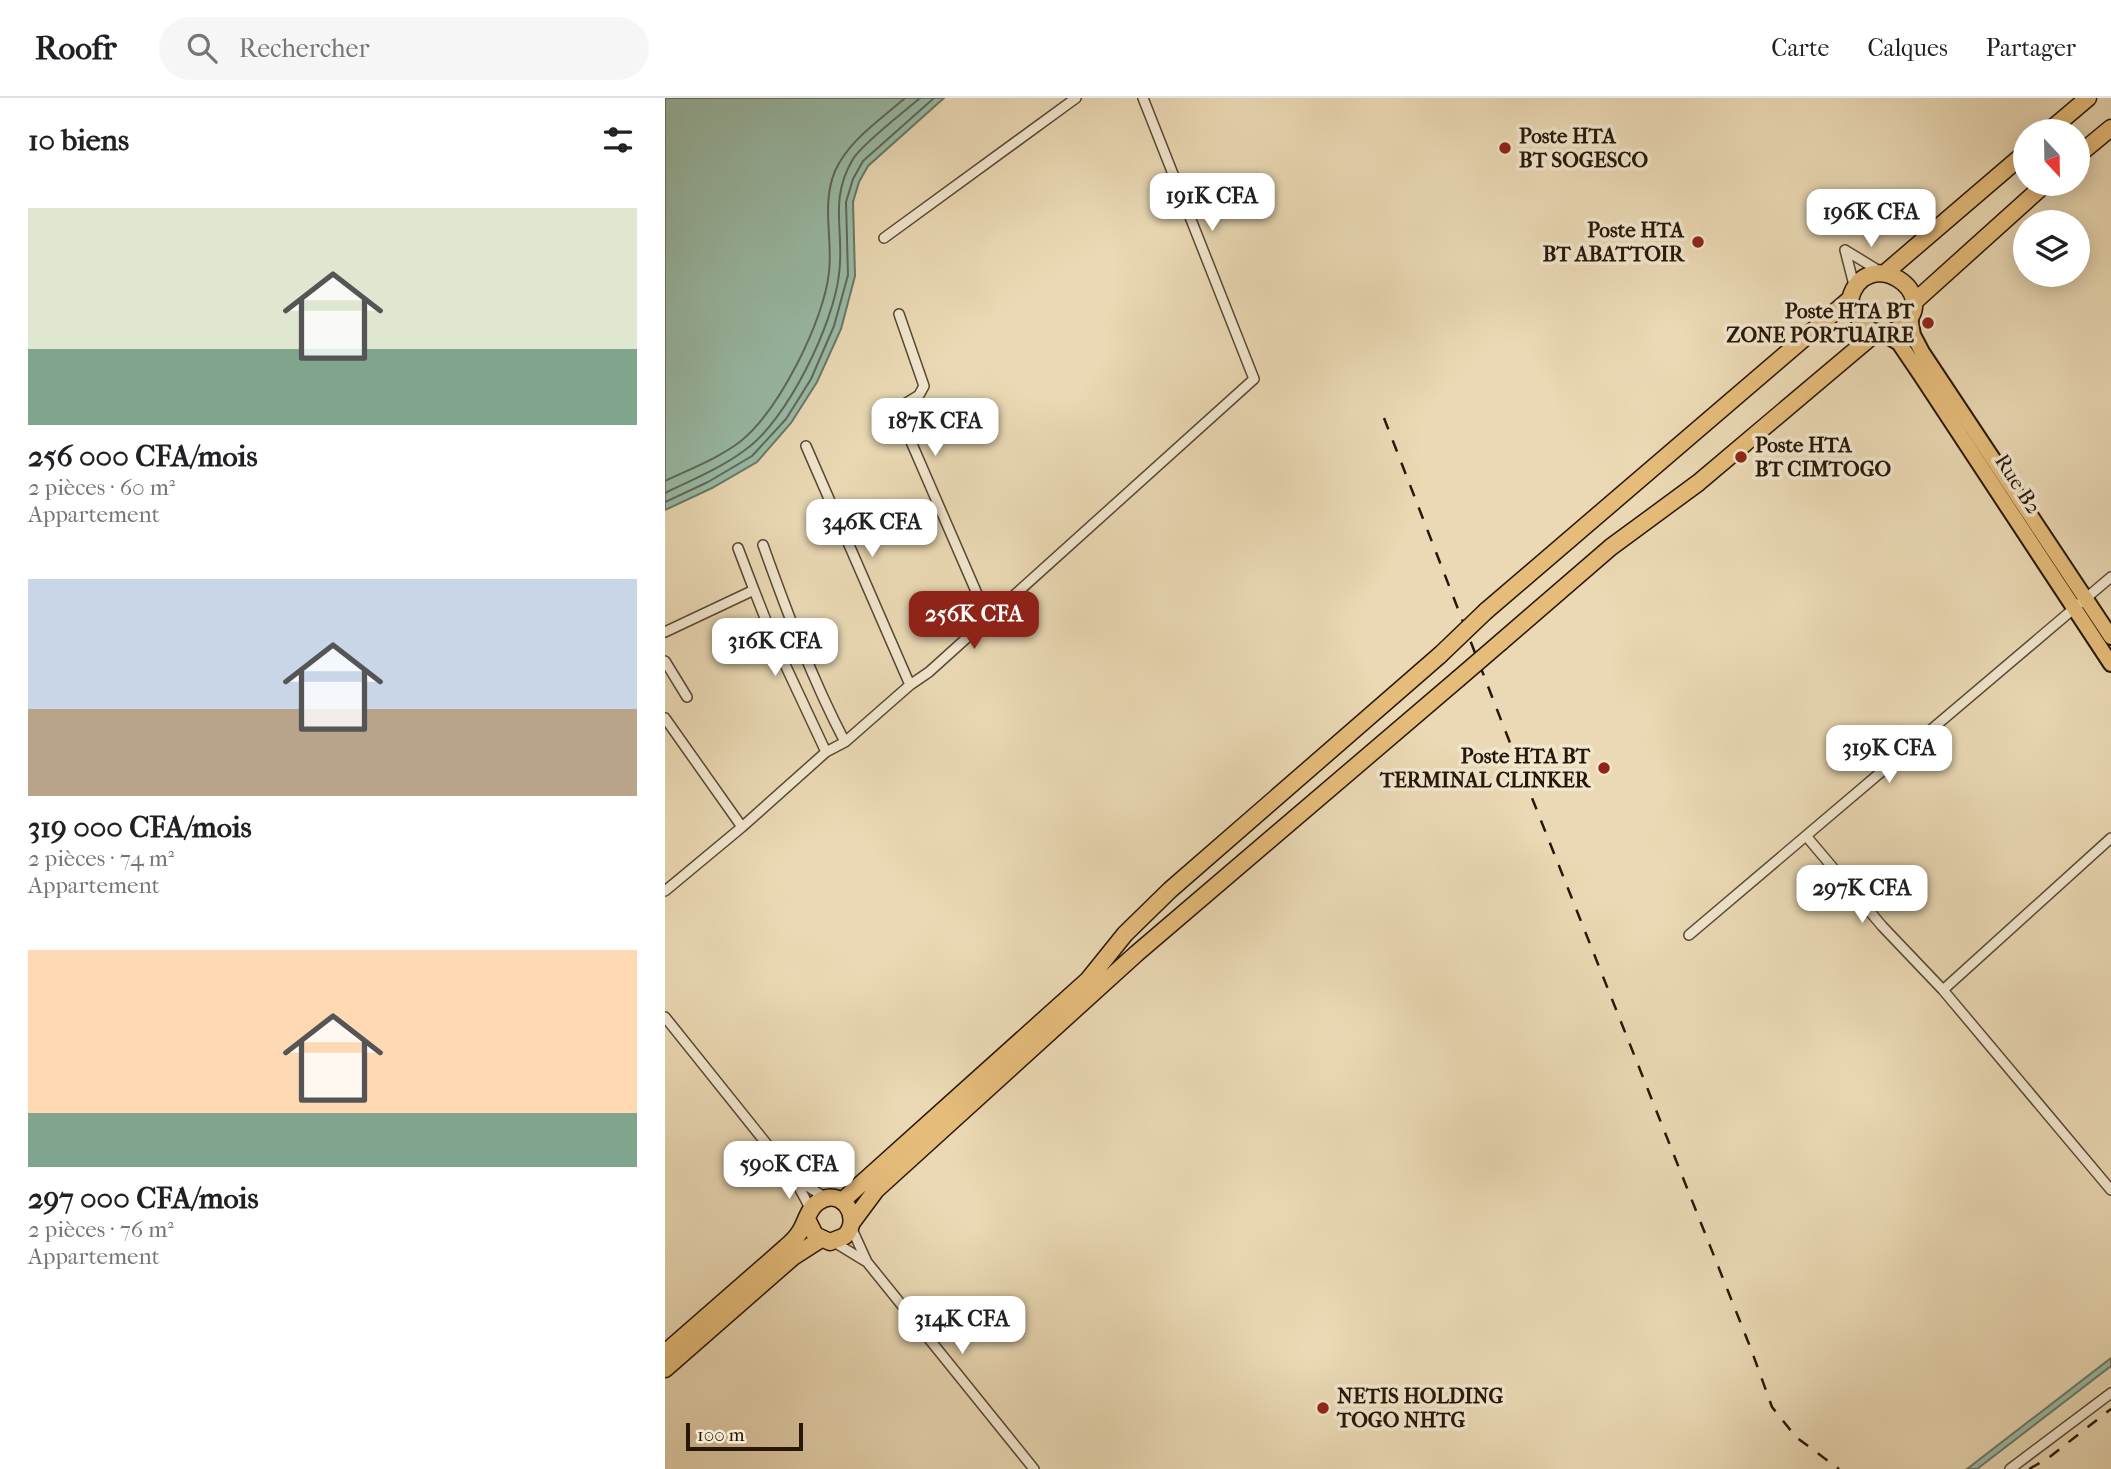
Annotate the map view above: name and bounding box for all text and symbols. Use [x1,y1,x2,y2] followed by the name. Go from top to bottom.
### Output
[159,17,649,80] search box
[35,29,117,68] text: Roofr
[183,29,221,67] icon: search
[239,33,369,64] text: Rechercher
[1771,34,1829,62] text: Carte
[1867,34,1948,62] text: Calques
[1986,34,2076,62] text: Partager
[2013,119,2089,196] north arrow
[2013,119,2090,287] map controls
[599,121,637,159] icon: filters
[28,123,129,158] text: 10 biens
[1519,124,1648,172] place label: Poste HTA BT SOGESCO
[1497,140,1513,156] marker: Poste HTA BT SOGESCO
[1140,174,1284,233] pin: 191K CFA
[1166,182,1258,209] text: 191K CFA
[1799,190,1943,249] pin: 196K CFA
[1823,198,1919,225] text: 196K CFA
[2013,210,2090,287] button: layers
[1543,218,1686,266] place label: Poste HTA BT ABATTOIR
[1690,234,1706,250] marker: Poste HTA BT ABATTOIR
[270,253,396,379] icon: home
[1726,299,1915,347] place label: Poste HTA BT ZONE PORTUAIRE
[1920,315,1936,331] marker: Poste HTA BT ZONE PORTUAIRE
[863,398,1007,458] pin: 187K CFA
[888,407,982,434] text: 187K CFA
[1755,433,1892,481] place label: Poste HTA BT CIMTOGO
[28,439,257,474] text: 256 000 CFA/mois
[1733,449,1749,465] marker: Poste HTA BT CIMTOGO
[1990,450,2046,518] street label: Rue B2
[28,474,175,501] text: 2 pièces · 60 m²
[800,500,944,559] pin: 346K CFA
[28,501,160,528] text: Appartement
[822,508,922,535] text: 346K CFA
[902,592,1046,651] pin: 256K CFA
[925,600,1023,627] text: 256K CFA
[703,618,847,678] pin: 316K CFA
[270,624,396,750] icon: home
[728,627,822,654] text: 316K CFA
[1817,726,1961,785] pin: 319K CFA
[1842,734,1936,761] text: 319K CFA
[1379,744,1592,792] place label: Poste HTA BT TERMINAL CLINKER
[1596,760,1612,776] marker: Poste HTA BT TERMINAL CLINKER
[28,810,252,845] text: 319 000 CFA/mois
[28,845,174,872] text: 2 pièces · 74 m²
[1790,866,1934,925] pin: 297K CFA
[28,872,160,899] text: Appartement
[1813,874,1912,901] text: 297K CFA
[270,995,396,1121] icon: home
[717,1142,861,1201] pin: 590K CFA
[740,1150,838,1177] text: 590K CFA
[28,1181,258,1216] text: 297 000 CFA/mois
[28,1216,174,1243] text: 2 pièces · 76 m²
[28,1243,160,1270] text: Appartement
[890,1296,1034,1356] pin: 314K CFA
[914,1305,1010,1332] text: 314K CFA
[1336,1384,1504,1432] place label: NETIS HOLDING TOGO NHTG
[1315,1400,1331,1416] marker: NETIS HOLDING TOGO NHTG
[686,1420,803,1452] scale bar
[697,1424,745,1446] text: 100 m

